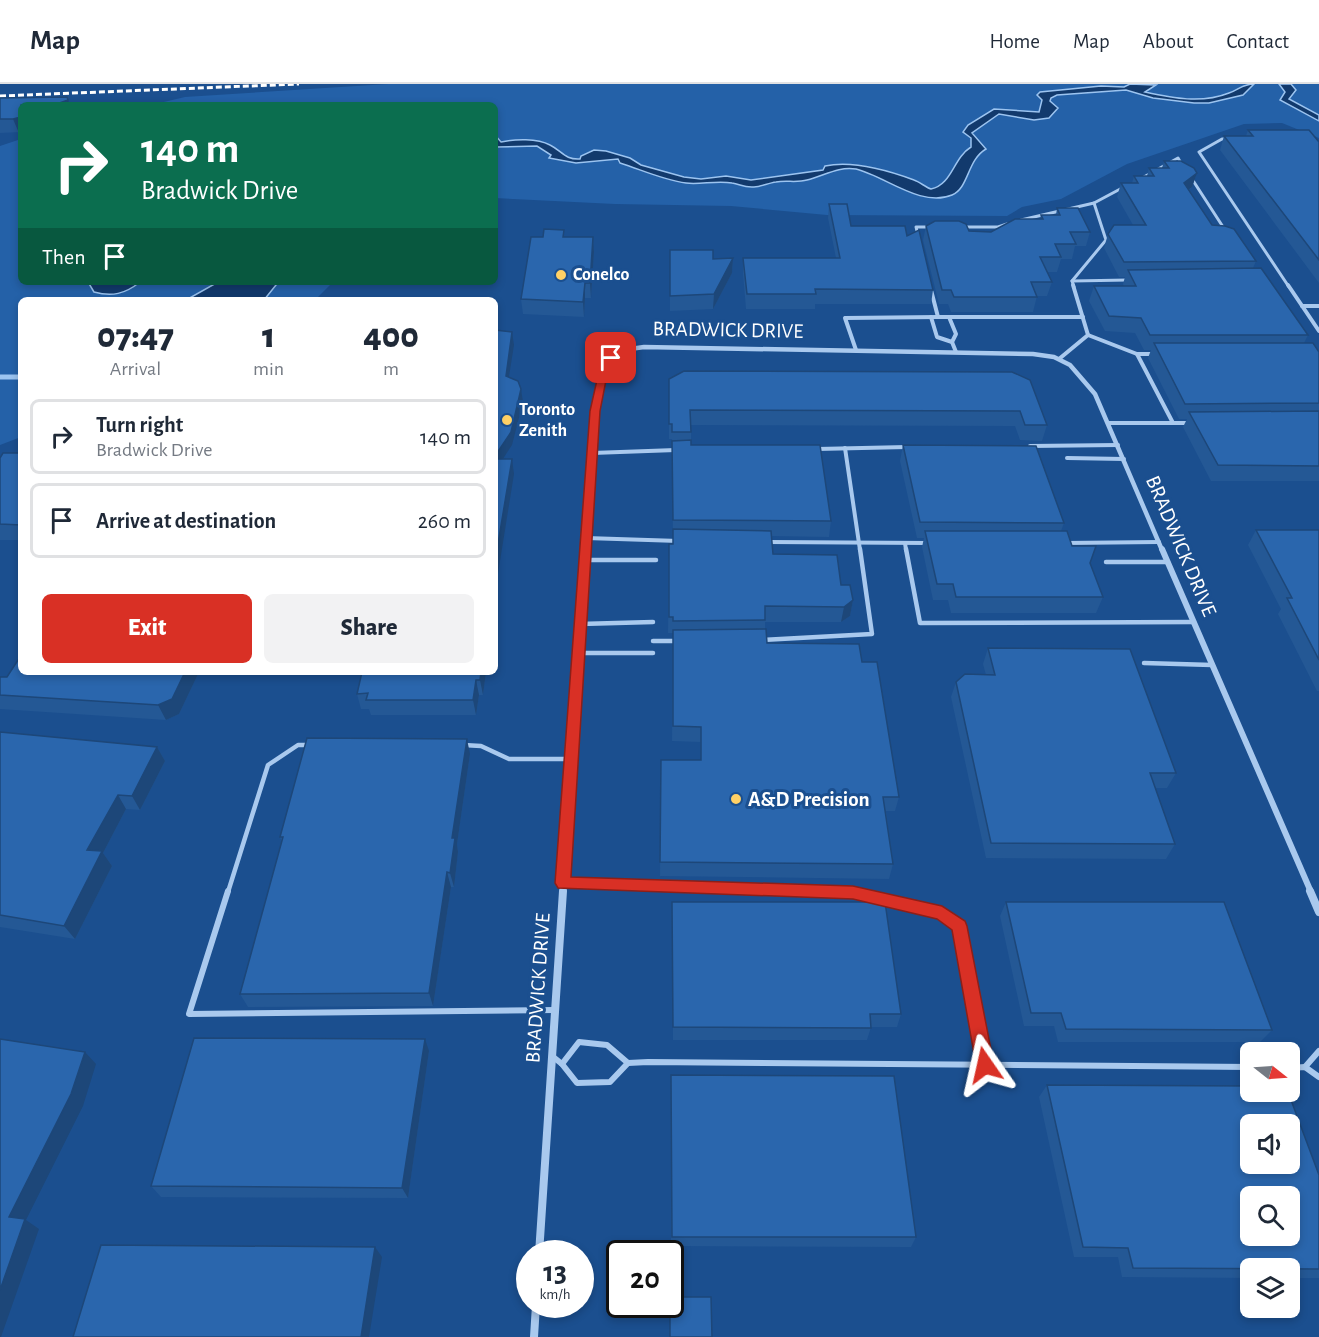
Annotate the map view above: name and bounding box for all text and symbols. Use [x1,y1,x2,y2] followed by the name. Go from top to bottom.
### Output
[30,27,80,55] text: Map
[989,31,1040,52] text: Home
[1073,31,1110,52] text: Map
[1143,31,1193,52] text: About
[1226,31,1289,52] text: Contact
[42,126,120,204] icon: right
[141,128,239,170] text: 140 m
[141,177,298,204] text: Bradwick Drive
[98,240,131,273] icon: arrive
[42,246,86,268] text: Then
[573,266,629,284] place label: Conelco
[554,268,568,282] marker: Conelco
[97,318,174,354] text: 07:47
[262,318,275,354] text: 1
[363,318,419,354] text: 400
[653,318,803,342] street label: BRADWICK DRIVE
[585,332,636,383] pin
[594,341,627,374] icon: arrive
[110,359,161,379] text: Arrival
[253,359,284,379] text: min
[383,359,399,379] text: m
[519,401,575,440] place label: Toronto Zenith
[500,413,514,427] marker: Toronto Zenith
[96,414,183,436] text: Turn right
[45,420,78,453] icon: right
[420,426,471,448] text: 140 m
[96,440,212,460] text: Bradwick Drive
[1142,473,1220,619] street label: BRADWICK DRIVE
[45,504,78,537] icon: arrive
[96,510,276,532] text: Arrive at destination
[418,510,471,532] text: 260 m
[42,594,252,663] button: Exit
[264,594,474,663] button: Share
[748,789,870,810] place label: A&D Precision
[729,792,743,806] marker: A&D Precision
[522,912,554,1064] street label: BRADWICK DRIVE
[953,1033,1017,1097] position arrow
[1240,1042,1300,1102] north arrow
[1240,1042,1300,1318] map controls
[1240,1114,1300,1174] button: sound
[1240,1186,1300,1246] button: search
[606,1240,684,1318] speed limit sign: 20
[543,1257,567,1287] text: 13
[1240,1258,1300,1318] button: layers
[540,1287,570,1302] text: km/h

